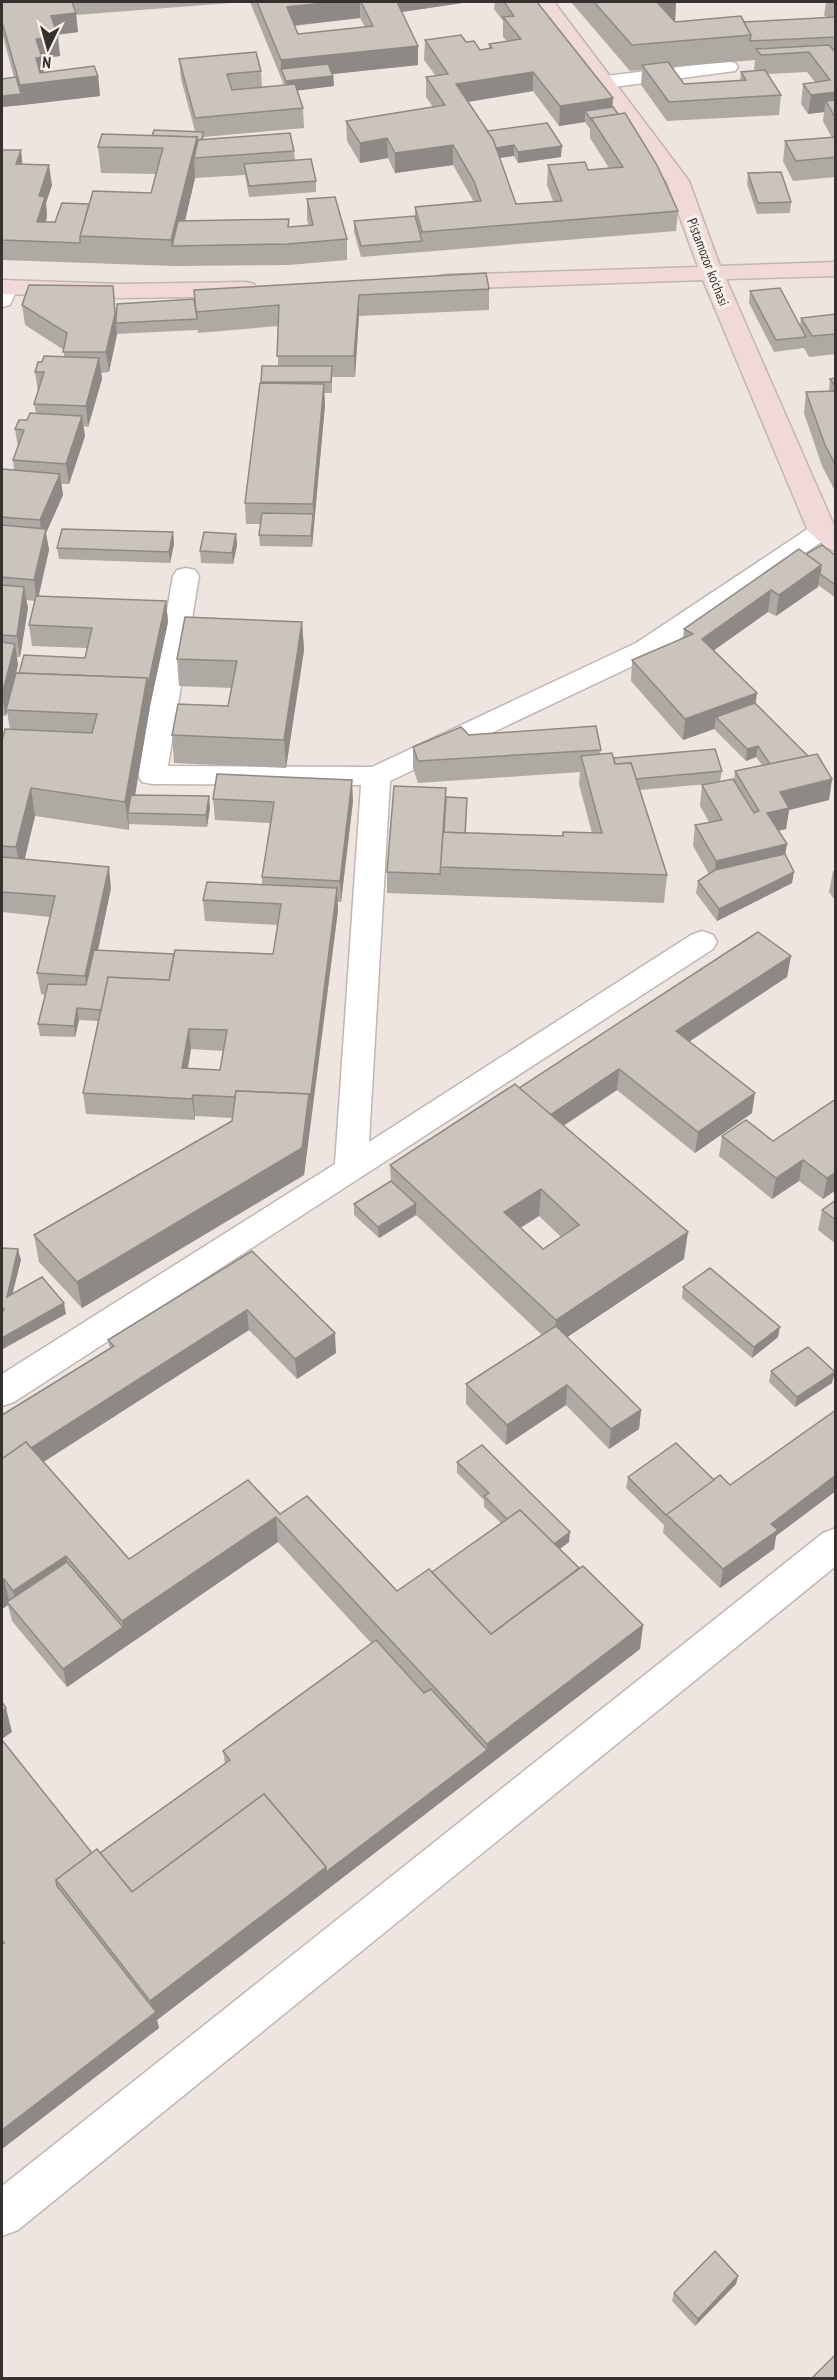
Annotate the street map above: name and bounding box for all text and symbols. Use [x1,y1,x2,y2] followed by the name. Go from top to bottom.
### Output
[18,18,78,78] north arrow
[42,53,52,73] text: N
[683,215,733,309] street label: Pistamozor ko'chasi

